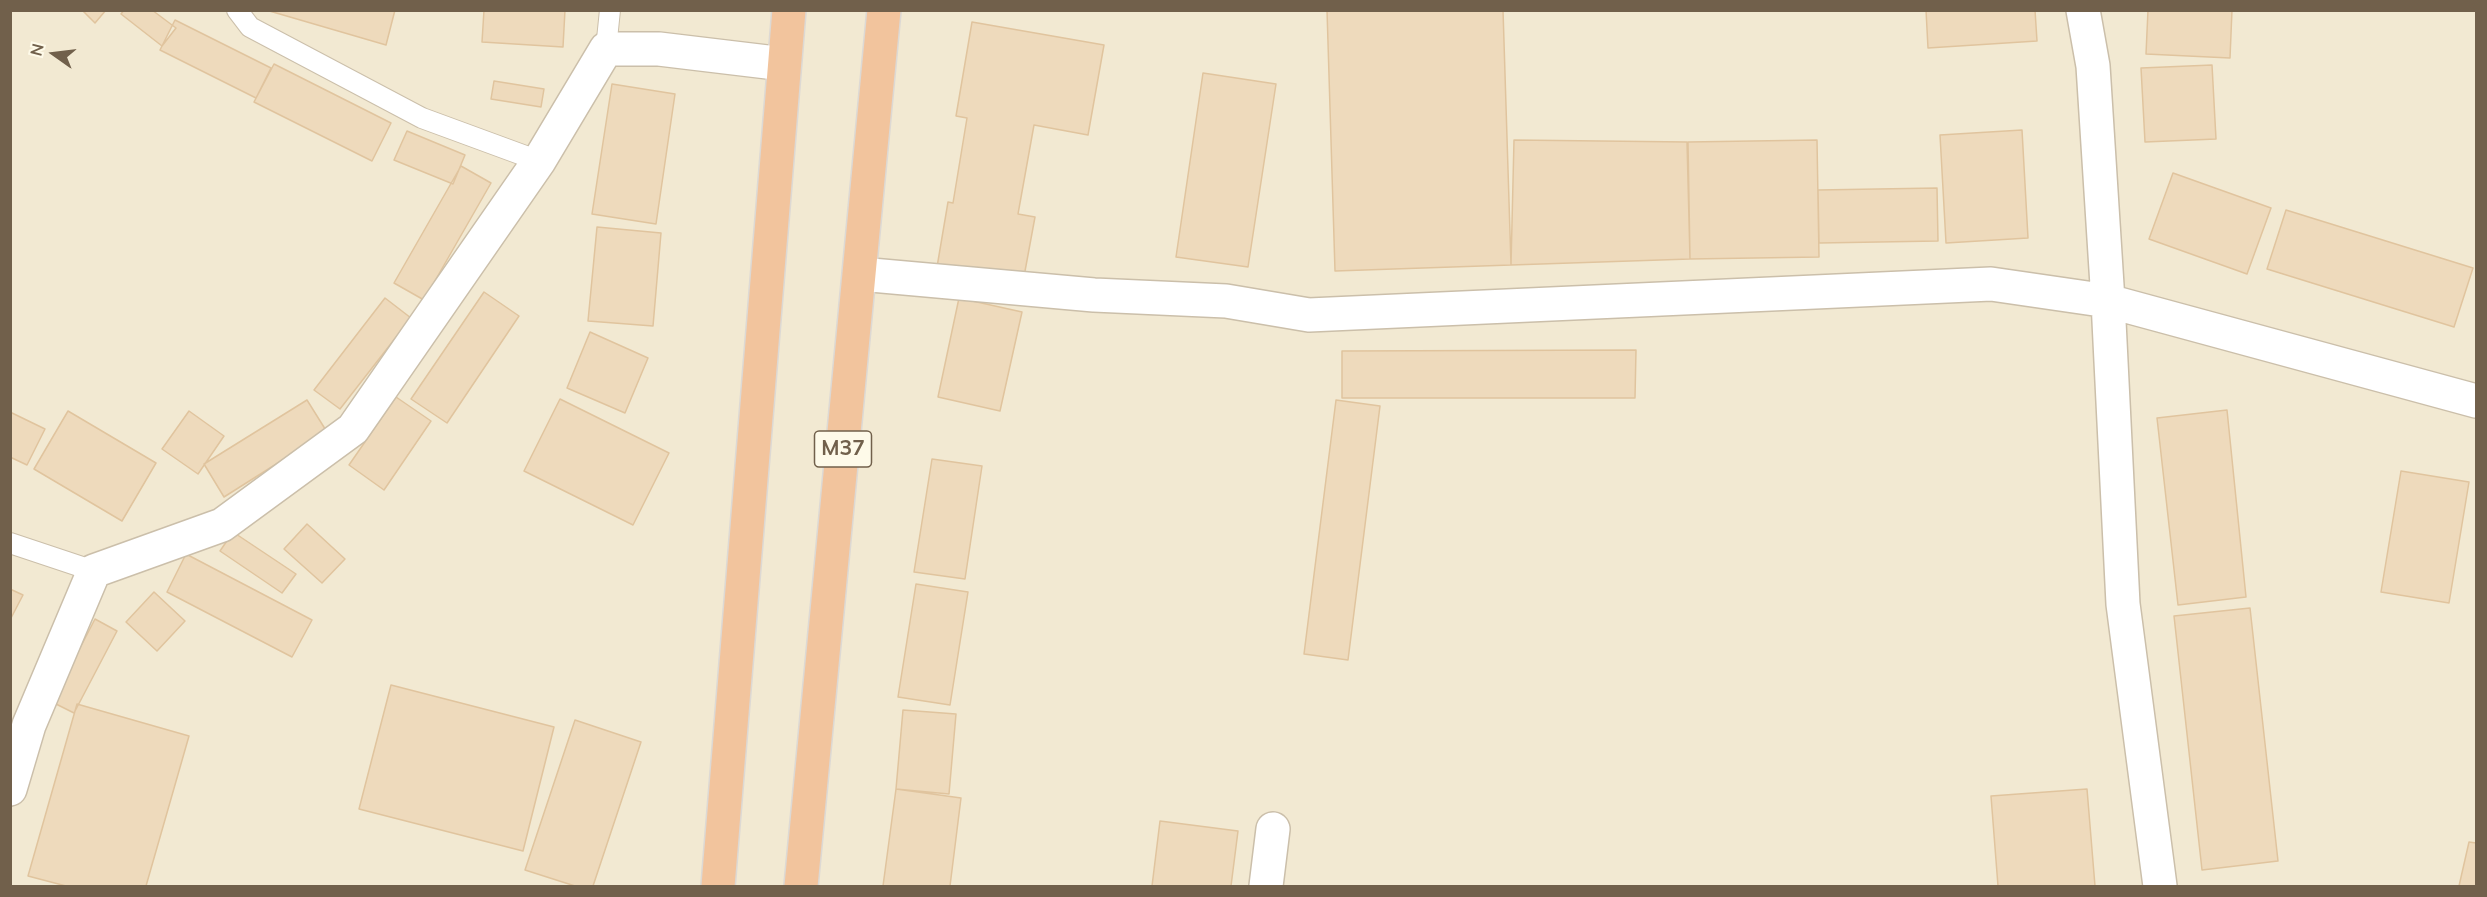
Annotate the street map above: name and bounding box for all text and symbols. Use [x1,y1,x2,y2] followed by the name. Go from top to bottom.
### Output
[24,24,84,84] north arrow
[25,41,48,58] text: N
[814,431,872,467] road number: M37

